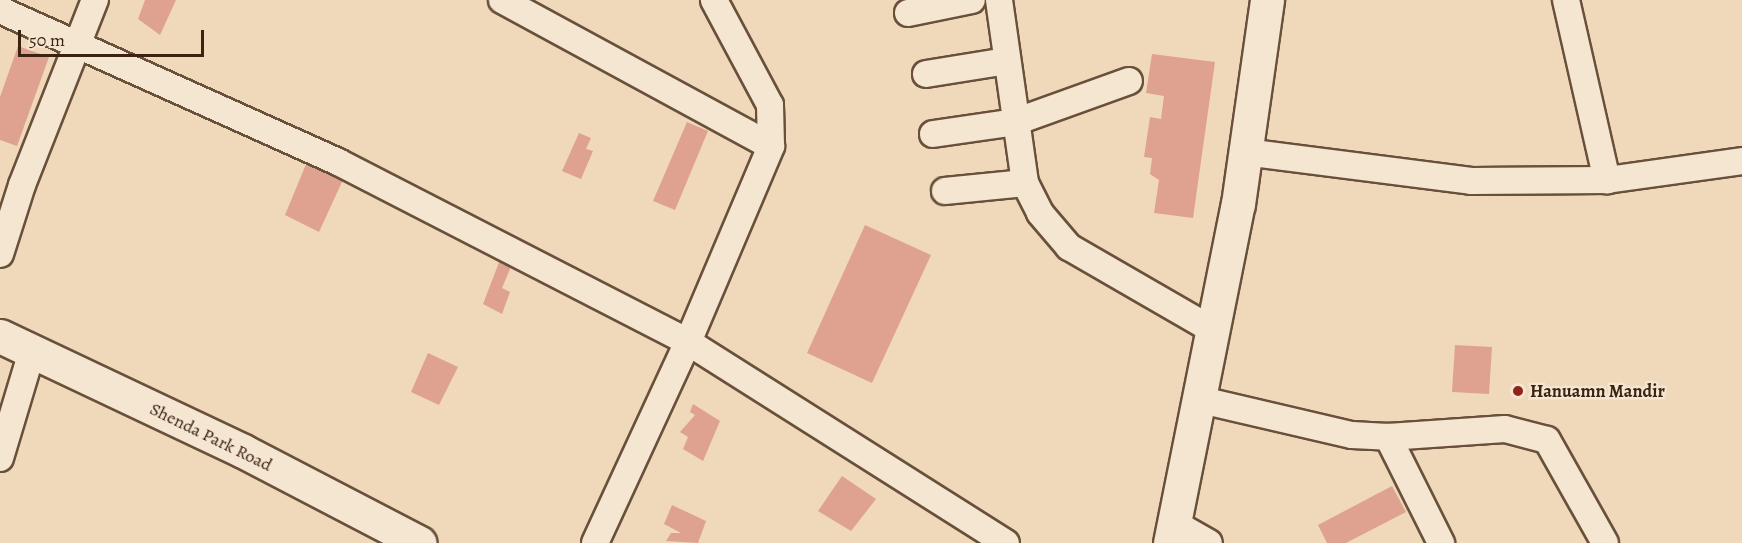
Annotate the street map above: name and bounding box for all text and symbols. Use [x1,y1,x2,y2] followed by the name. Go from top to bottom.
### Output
[21,18,207,56] scale bar
[29,28,65,52] text: 50 m
[1530,380,1665,402] place label: Hanuamn Mandir
[1511,384,1525,398] marker: Hanuamn Mandir
[146,398,276,476] street label: Shenda Park Road

